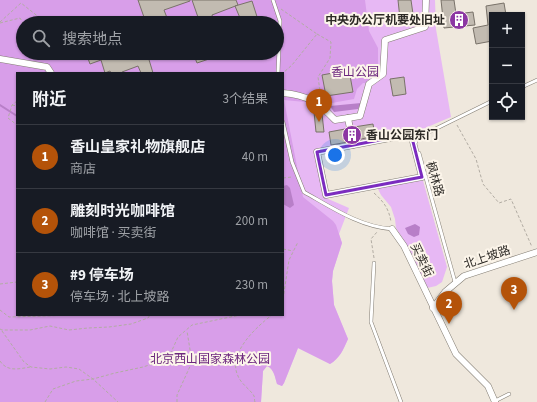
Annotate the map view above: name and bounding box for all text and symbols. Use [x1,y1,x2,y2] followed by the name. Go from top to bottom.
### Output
[448,9,470,31] building icon: 中央办公厅机要处旧址
[325,12,445,29] place label: 中央办公厅机要处旧址
[489,12,525,120] map controls
[489,12,525,48] button: +
[16,16,284,60] search box
[30,27,52,49] icon: search
[62,29,122,50] text: 搜索地点
[489,48,525,84] button: −
[331,64,379,81] park label: 香山公园
[489,84,525,120] button: locate
[32,88,66,112] text: 附近
[306,89,332,122] pin: 1
[223,90,268,108] text: 3个结果
[341,124,363,146] building icon: 香山公园东门
[366,127,438,144] place label: 香山公园东门
[70,137,205,158] text: 香山皇家礼物旗舰店
[325,145,345,165] your location
[42,148,48,166] text: 1
[242,148,268,166] text: 40 m
[421,159,448,199] street label: 枫林路
[70,160,96,178] text: 商店
[70,201,175,222] text: 雕刻时光咖啡馆
[42,212,48,230] text: 2
[235,212,268,230] text: 200 m
[70,224,156,242] text: 咖啡馆 · 买卖街
[406,240,437,280] street label: 买卖街
[462,242,513,273] street label: 北上坡路
[70,265,134,286] text: #9 停车场
[42,276,48,294] text: 3
[235,276,268,294] text: 230 m
[501,277,527,310] pin: 3
[70,288,169,306] text: 停车场 · 北上坡路
[436,291,462,324] pin: 2
[150,351,270,368] park label: 北京西山国家森林公园

